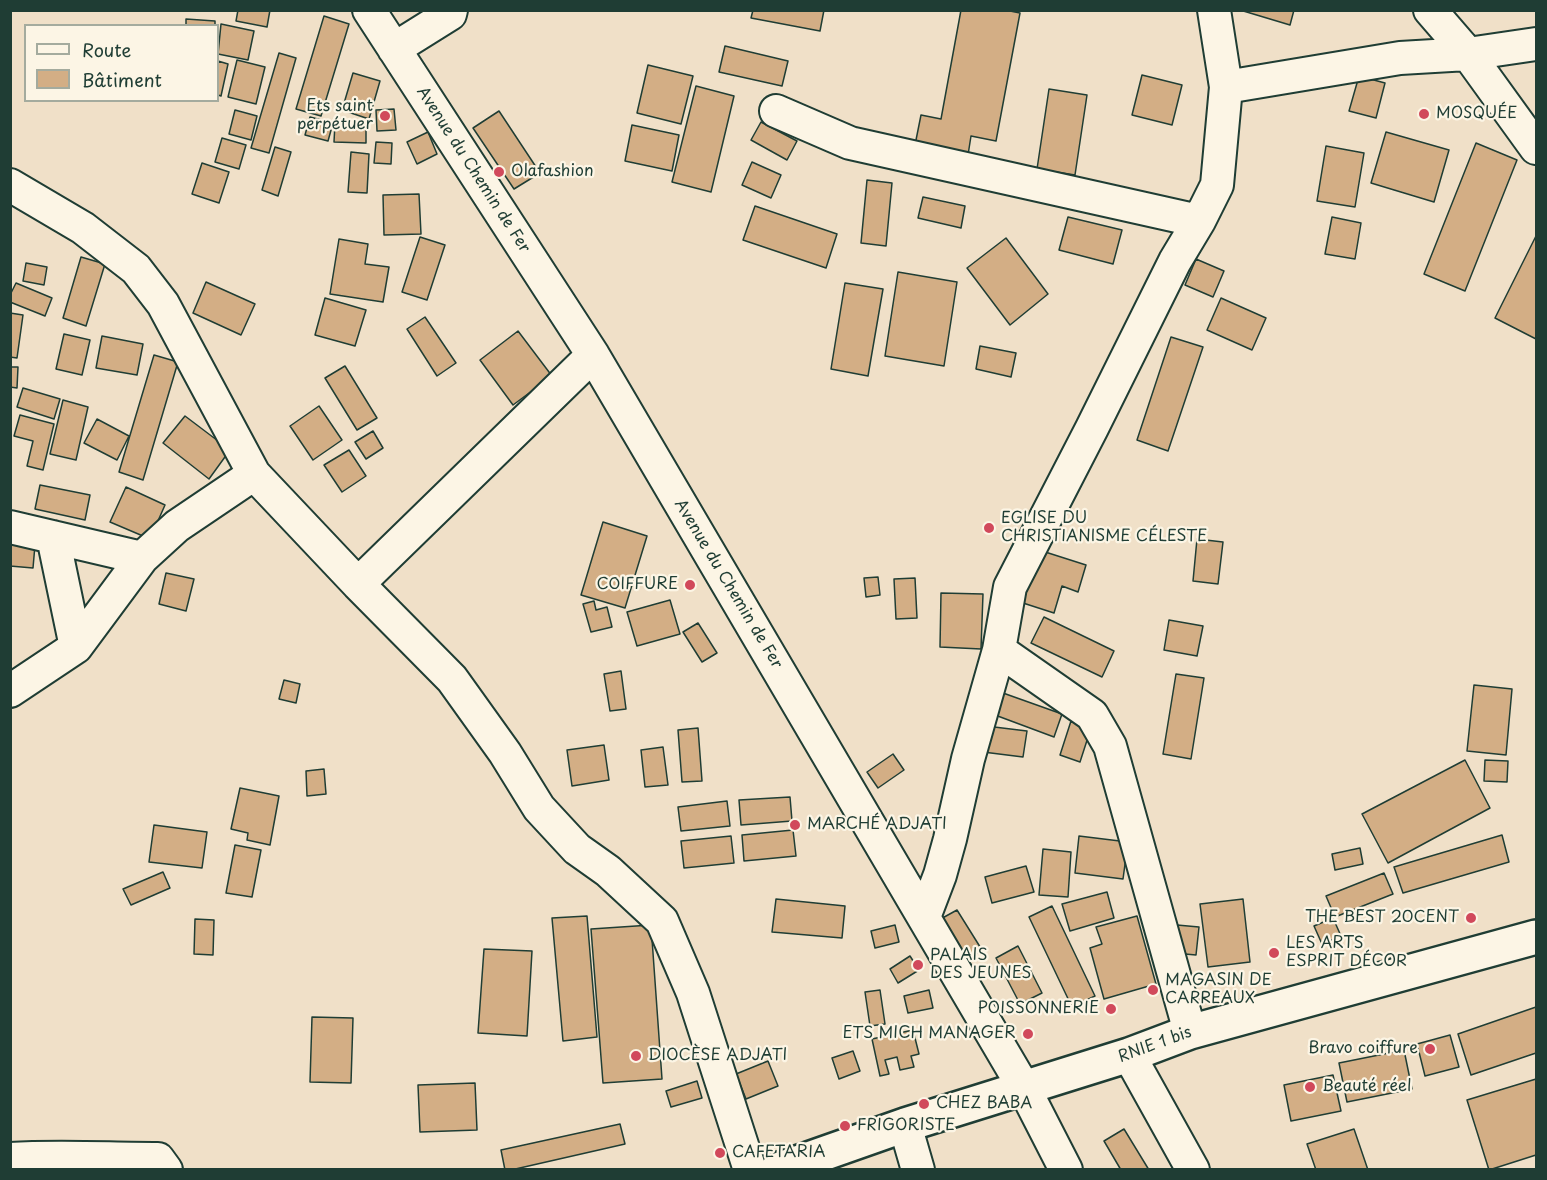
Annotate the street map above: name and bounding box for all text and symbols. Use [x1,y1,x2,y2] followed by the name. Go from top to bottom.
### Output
[24,24,219,102] legend
[82,36,131,63] text: Route
[82,66,162,93] text: Bâtiment
[412,83,534,257] street label: Avenue du Chemin de Fer
[297,97,373,135] place label: Ets saint perpétuer
[1436,104,1517,124] place label: MOSQUÉE
[1417,107,1431,121] marker: MOSQUÉE
[378,109,392,123] marker: Ets saint perpétuer
[511,162,593,182] place label: Olafashion
[492,165,506,179] marker: Olafashion
[670,496,786,672] street label: Avenue du Chemin de Fer
[1001,509,1207,547] place label: EGLISE DU CHRISTIANISME CÉLESTE
[982,521,996,535] marker: EGLISE DU CHRISTIANISME CÉLESTE
[597,575,678,595] place label: COIFFURE
[683,578,697,592] marker: COIFFURE
[807,815,947,835] place label: MARCHÉ ADJATI
[788,818,802,832] marker: MARCHÉ ADJATI
[1305,908,1459,928] place label: THE BEST 20CENT
[1464,911,1478,925] marker: THE BEST 20CENT
[1286,934,1407,972] place label: LES ARTS ESPRIT DÉCOR
[930,946,1032,984] place label: PALAIS DES JEUNES
[1267,946,1281,960] marker: LES ARTS ESPRIT DÉCOR
[911,958,925,972] marker: PALAIS DES JEUNES
[1165,971,1272,1009] place label: MAGASIN DE CARREAUX
[1146,983,1160,997] marker: MAGASIN DE CARREAUX
[978,999,1099,1019] place label: POISSONNERIE
[1104,1002,1118,1016] marker: POISSONNERIE
[1116,1023,1194,1067] street label: RNIE 1 bis
[843,1024,1016,1044] place label: ETS MICH MANAGER
[1021,1027,1035,1041] marker: ETS MICH MANAGER
[1308,1039,1418,1059] place label: Bravo coiffure
[1423,1042,1437,1056] marker: Bravo coiffure
[648,1046,787,1066] place label: DIOCÈSE ADJATI
[629,1049,643,1063] marker: DIOCÈSE ADJATI
[1322,1077,1411,1097] place label: Beauté réel
[1303,1080,1317,1094] marker: Beauté réel
[936,1094,1032,1114] place label: CHEZ BABA
[917,1097,931,1111] marker: CHEZ BABA
[857,1116,955,1136] place label: FRIGORISTE
[838,1119,852,1133] marker: FRIGORISTE
[732,1143,825,1163] place label: CAFETARIA
[713,1146,727,1160] marker: CAFETARIA

